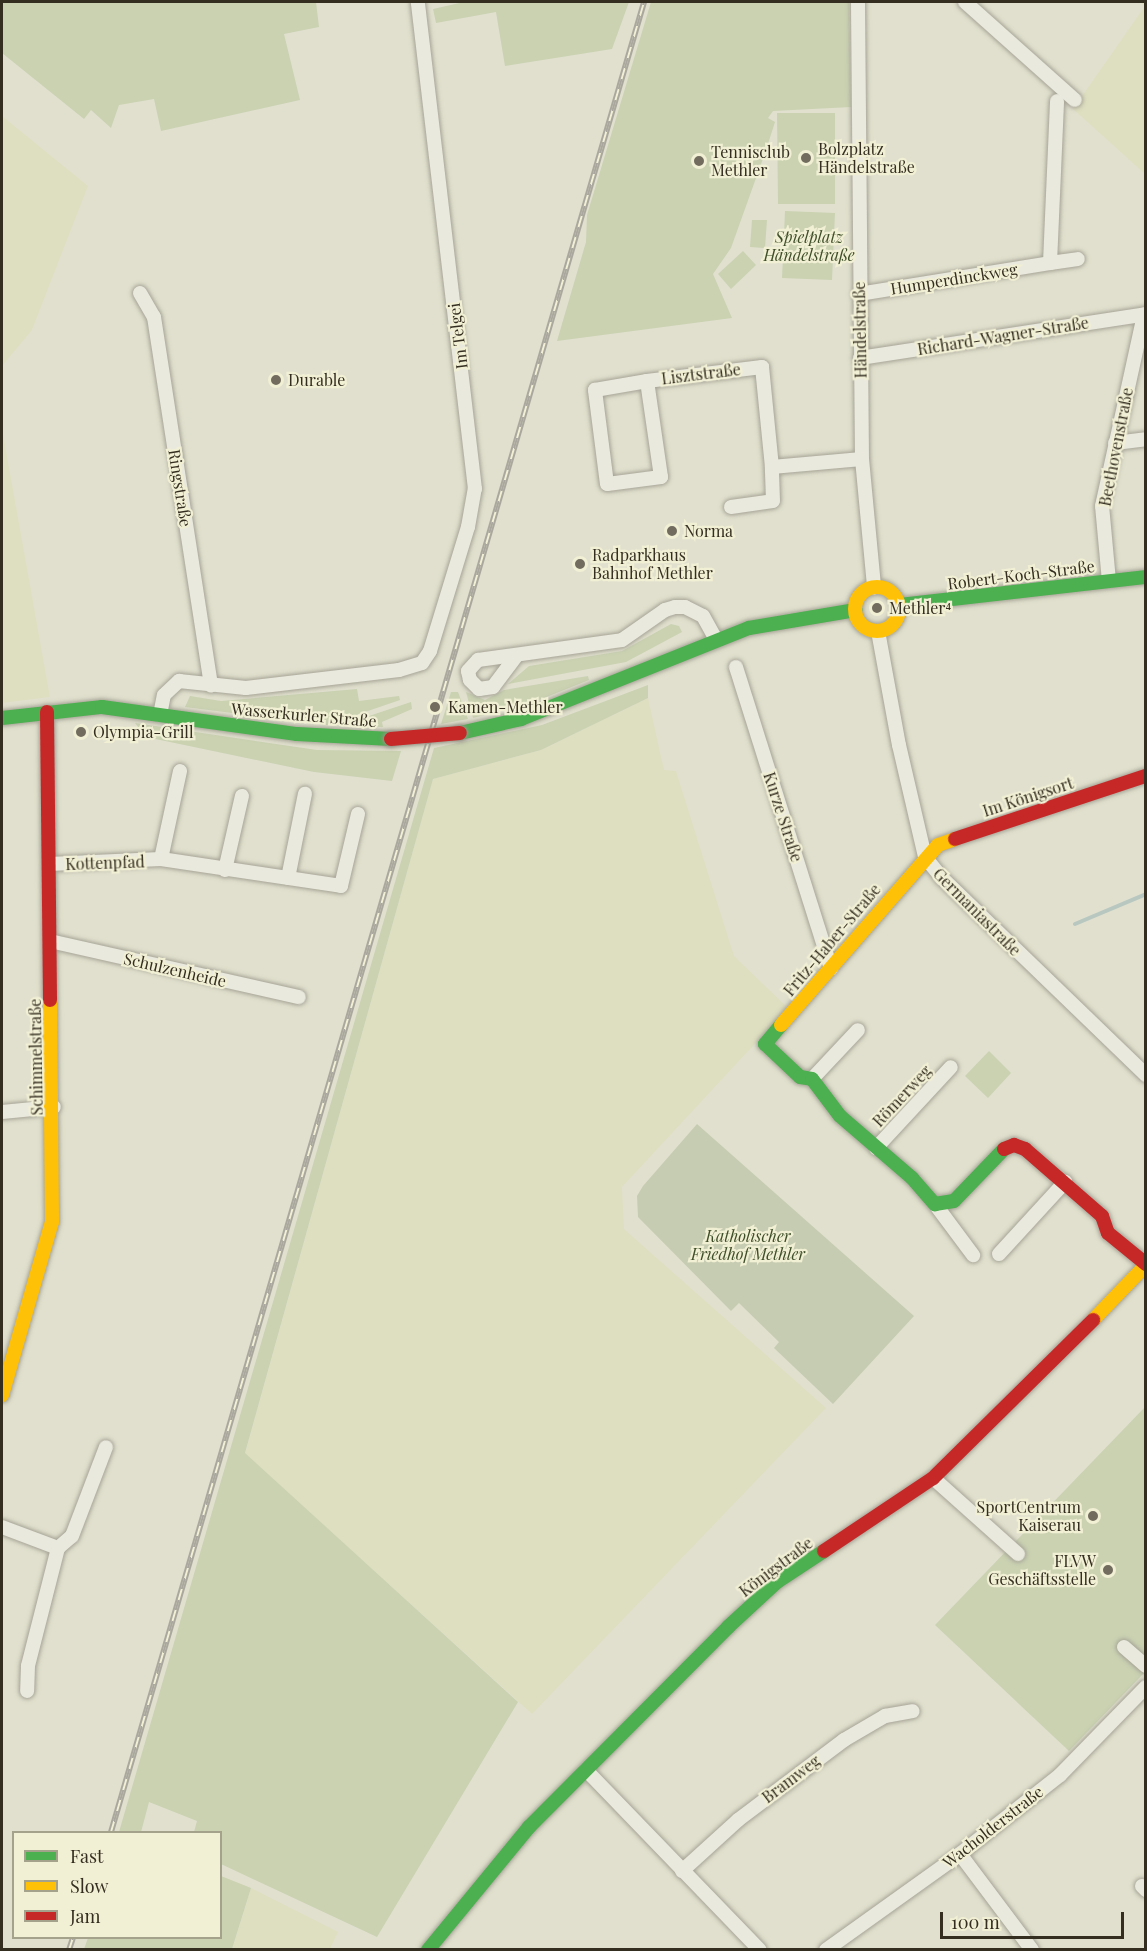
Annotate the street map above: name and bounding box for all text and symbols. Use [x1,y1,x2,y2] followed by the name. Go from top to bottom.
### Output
[818,139,915,177] place label: Bolzplatz Händelstraße
[711,142,790,180] place label: Tennisclub Methler
[799,151,813,165] marker: Bolzplatz Händelstraße
[692,154,706,168] marker: Tennisclub Methler
[763,227,855,265] park label: Spielplatz Händelstraße
[889,259,1019,299] street label: Humperdinckweg
[850,281,870,379] street label: Händelstraße
[444,302,472,370] street label: Im Telgei
[916,313,1090,359] street label: Richard-Wagner-Straße
[660,360,742,388] street label: Lisztstraße
[288,370,345,390] place label: Durable
[269,373,283,387] marker: Durable
[1095,386,1137,508] street label: Beethovenstraße
[164,448,196,528] street label: Ringstraße
[684,521,733,541] place label: Norma
[665,524,679,538] marker: Norma
[592,545,713,583] place label: Radparkhaus Bahnhof Methler
[946,556,1096,594] street label: Robert-Koch-Straße
[573,557,587,571] marker: Radparkhaus Bahnhof Methler
[889,598,951,618] place label: Methler⁴
[870,601,884,615] marker: Methler⁴
[448,697,563,717] place label: Kamen-Methler
[426,698,444,716] marker: Kamen-Methler
[230,699,378,731] street label: Wasserkurler Straße
[93,722,193,742] place label: Olympia-Grill
[74,725,88,739] marker: Olympia-Grill
[759,770,807,864] street label: Kurze Straße
[980,773,1076,821] street label: Im Königsort
[65,852,145,874] street label: Kottenpfad
[929,864,1025,960] street label: Germaniastraße
[779,880,885,1000] street label: Fritz-Haber-Straße
[122,949,228,991] street label: Schulzenheide
[25,998,47,1116] street label: Schimmelstraße
[869,1061,935,1131] street label: Römerweg
[691,1226,805,1264] park label: Katholischer Friedhof Methler
[977,1497,1081,1535] place label: SportCentrum Kaiserau
[1086,1509,1100,1523] marker: SportCentrum Kaiserau
[735,1533,817,1601] street label: Königstraße
[988,1551,1096,1589] place label: FLVW Geschäftsstelle
[1101,1563,1115,1577] marker: FLVW Geschäftsstelle
[758,1751,824,1807] street label: Bramweg
[939,1782,1047,1872] street label: Wacholderstraße
[12,1831,222,1939] legend
[70,1844,103,1868] text: Fast
[70,1874,108,1898] text: Slow
[943,1900,1128,1938] scale bar
[70,1904,100,1928] text: Jam
[951,1910,1000,1934] text: 100 m

